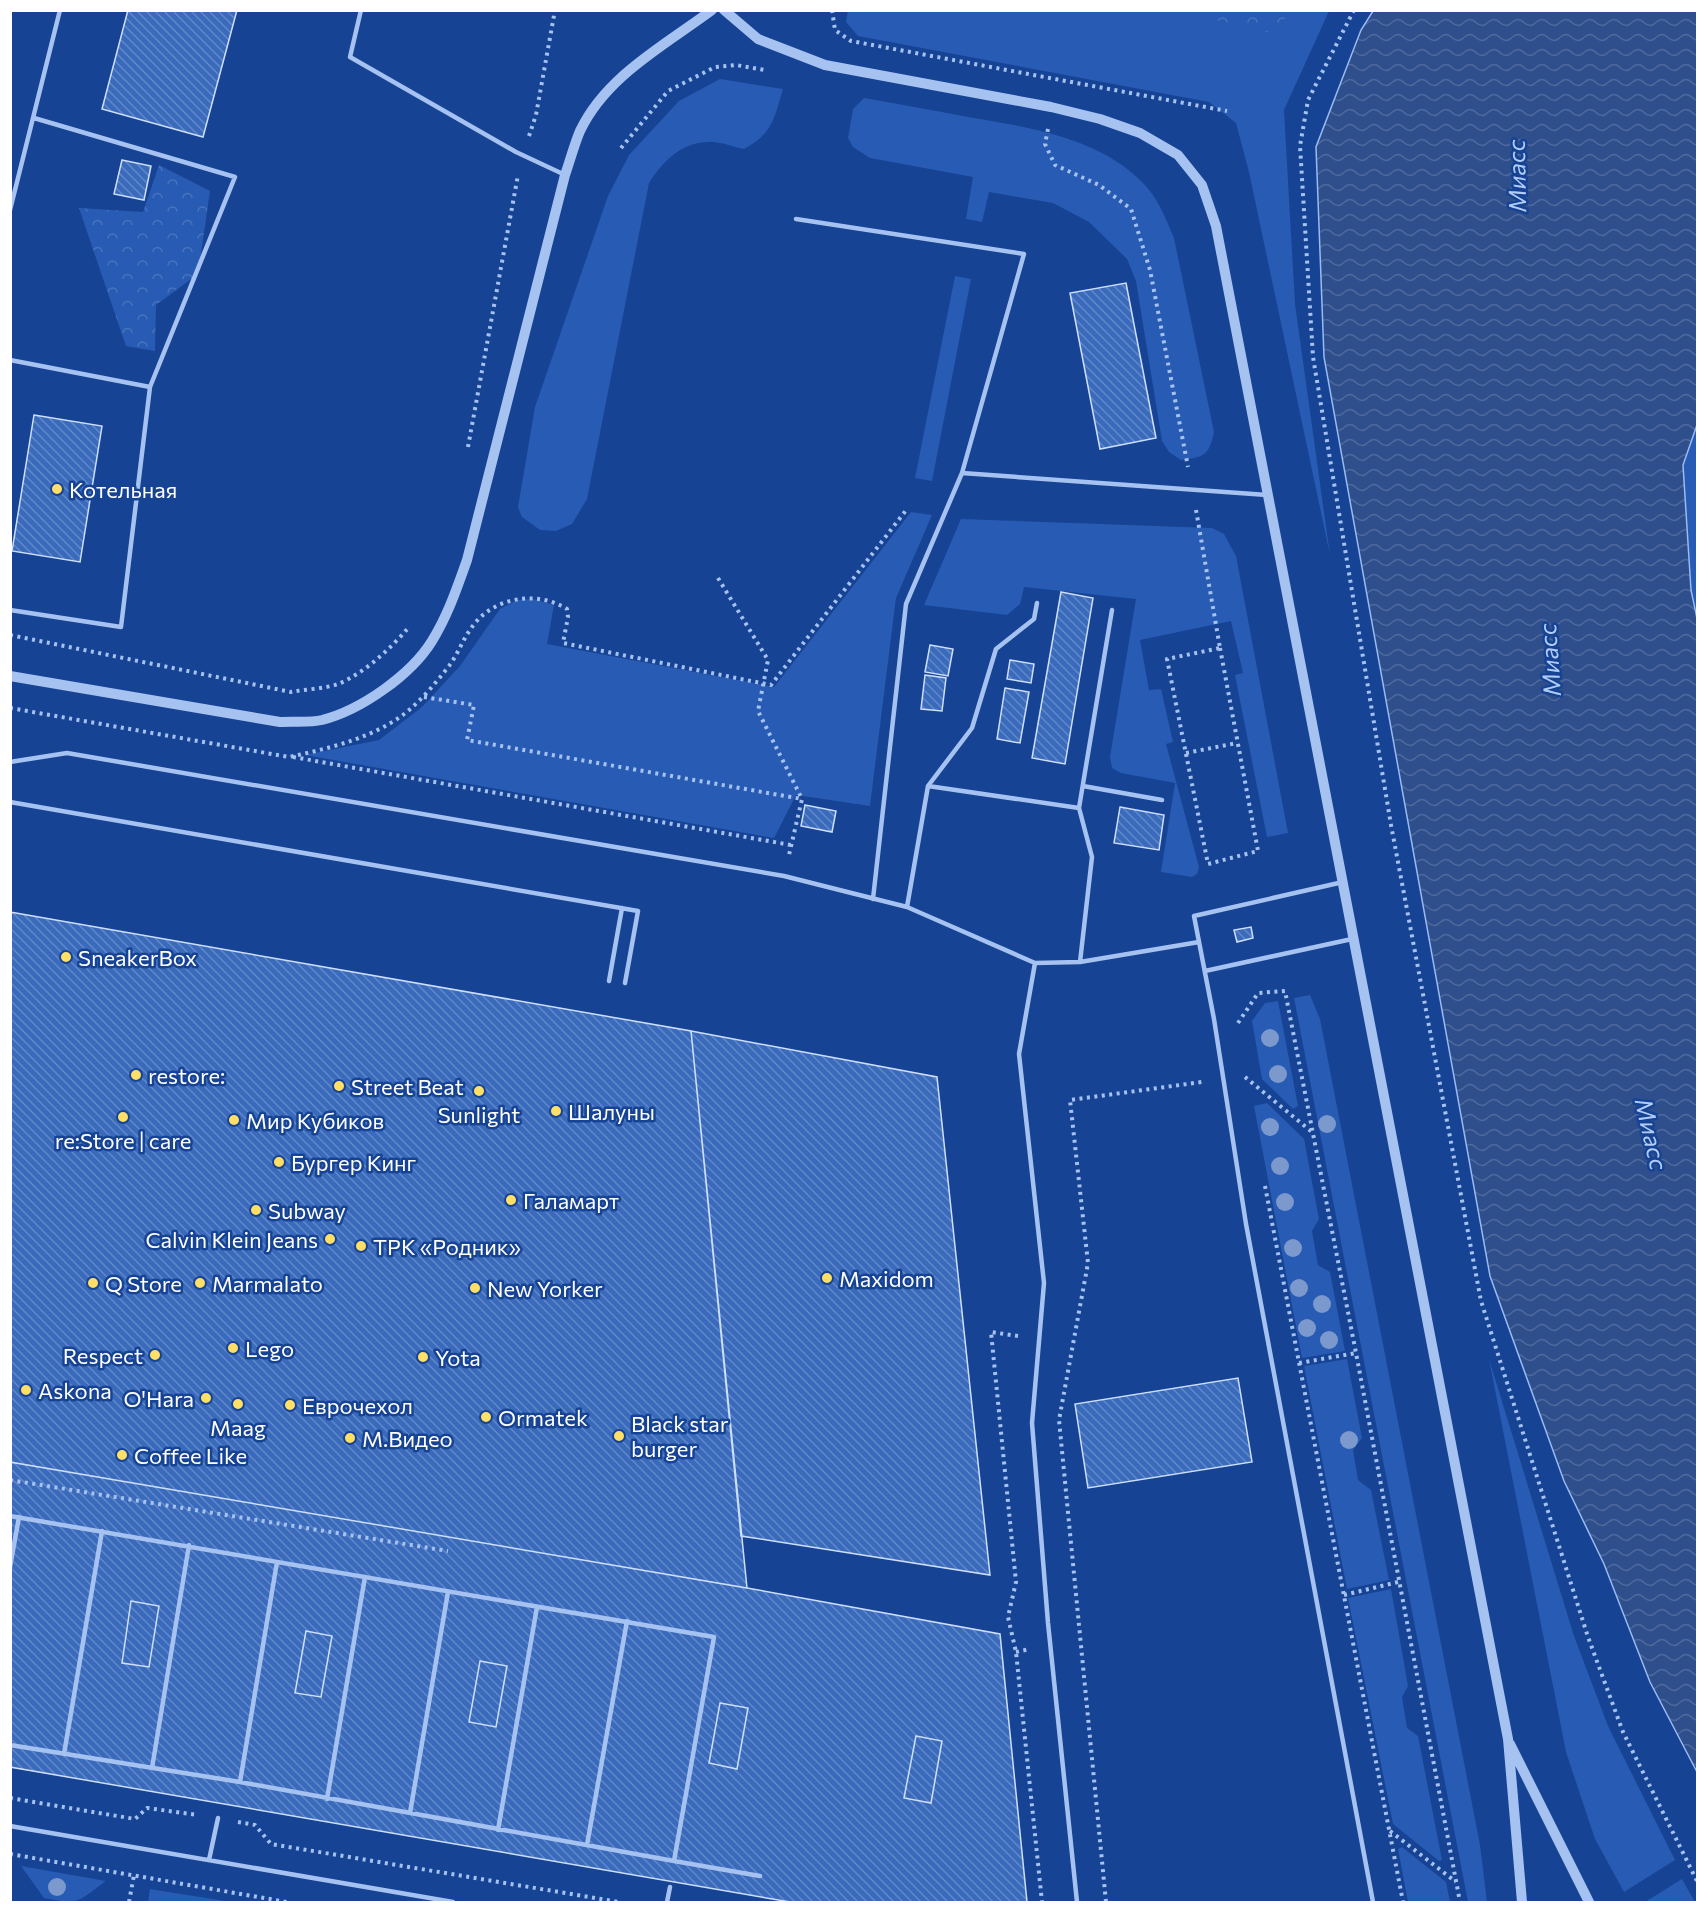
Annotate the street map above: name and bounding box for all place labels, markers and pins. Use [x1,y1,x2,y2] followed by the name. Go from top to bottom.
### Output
[69,476,177,503] place label: Котельная
[50,482,64,496] marker: Котельная
[78,944,197,971] place label: SneakerBox
[59,950,73,964] marker: SneakerBox
[148,1062,225,1089] place label: restore:
[129,1068,143,1082] marker: restore:
[351,1073,464,1100] place label: Street Beat
[332,1079,346,1093] marker: Street Beat
[472,1084,486,1098] marker: Sunlight
[568,1098,655,1125] place label: Шалуны
[438,1101,520,1128] place label: Sunlight
[549,1104,563,1118] marker: Шалуны
[246,1107,384,1134] place label: Мир Кубиков
[116,1110,130,1124] marker: re:Store | care
[227,1113,241,1127] marker: Мир Кубиков
[55,1127,191,1154] place label: re:Store | care
[291,1149,417,1176] place label: Бургер Кинг
[272,1155,286,1169] marker: Бургер Кинг
[523,1187,619,1214] place label: Галамарт
[504,1193,518,1207] marker: Галамарт
[268,1197,346,1224] place label: Subway
[249,1203,263,1217] marker: Subway
[146,1226,318,1253] place label: Calvin Klein Jeans
[323,1232,337,1246] marker: Calvin Klein Jeans
[373,1233,521,1260] place label: ТРК «Родник»
[354,1239,368,1253] marker: ТРК «Родник»
[839,1265,934,1292] place label: Maxidom
[105,1270,182,1297] place label: Q Store
[212,1270,323,1297] place label: Marmalato
[820,1271,834,1285] marker: Maxidom
[487,1275,603,1302] place label: New Yorker
[86,1276,100,1290] marker: Q Store
[193,1276,207,1290] marker: Marmalato
[468,1281,482,1295] marker: New Yorker
[245,1335,294,1362] place label: Lego
[226,1341,240,1355] marker: Lego
[63,1342,143,1369] place label: Respect
[435,1344,481,1371] place label: Yota
[148,1348,162,1362] marker: Respect
[416,1350,430,1364] marker: Yota
[38,1377,112,1404] place label: Askona
[19,1383,33,1397] marker: Askona
[124,1385,194,1412] place label: O'Hara
[199,1391,213,1405] marker: O'Hara
[302,1392,413,1419] place label: Еврочехол
[231,1397,245,1411] marker: Maag
[283,1398,297,1412] marker: Еврочехол
[498,1404,588,1431] place label: Ormatek
[479,1410,493,1424] marker: Ormatek
[631,1410,729,1462] place label: Black star burger
[210,1414,266,1441] place label: Maag
[362,1425,453,1452] place label: М.Видео
[612,1429,626,1443] marker: Black star burger
[343,1431,357,1445] marker: М.Видео
[134,1442,247,1469] place label: Coffee Like
[115,1448,129,1462] marker: Coffee Like

